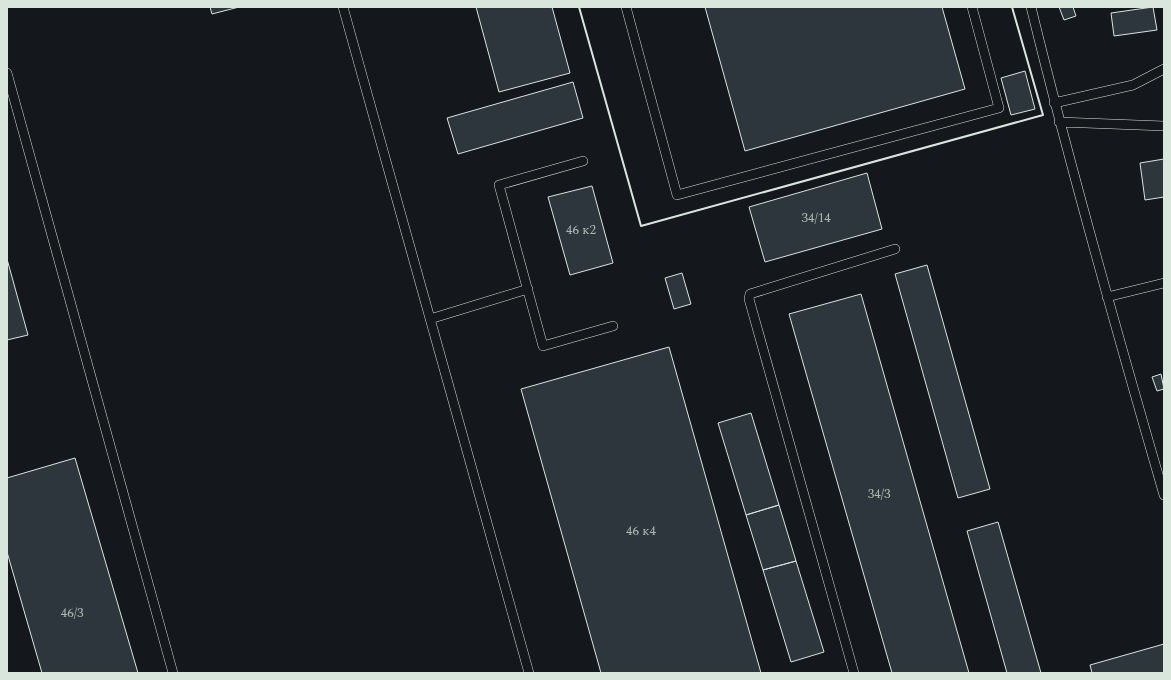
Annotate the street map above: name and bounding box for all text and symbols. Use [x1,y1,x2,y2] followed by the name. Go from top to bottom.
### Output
[801,208,831,228] house number: 34/14
[566,220,596,240] house number: 46 к2
[868,484,891,504] house number: 34/3
[626,521,656,541] house number: 46 к4
[61,603,84,623] house number: 46/3

